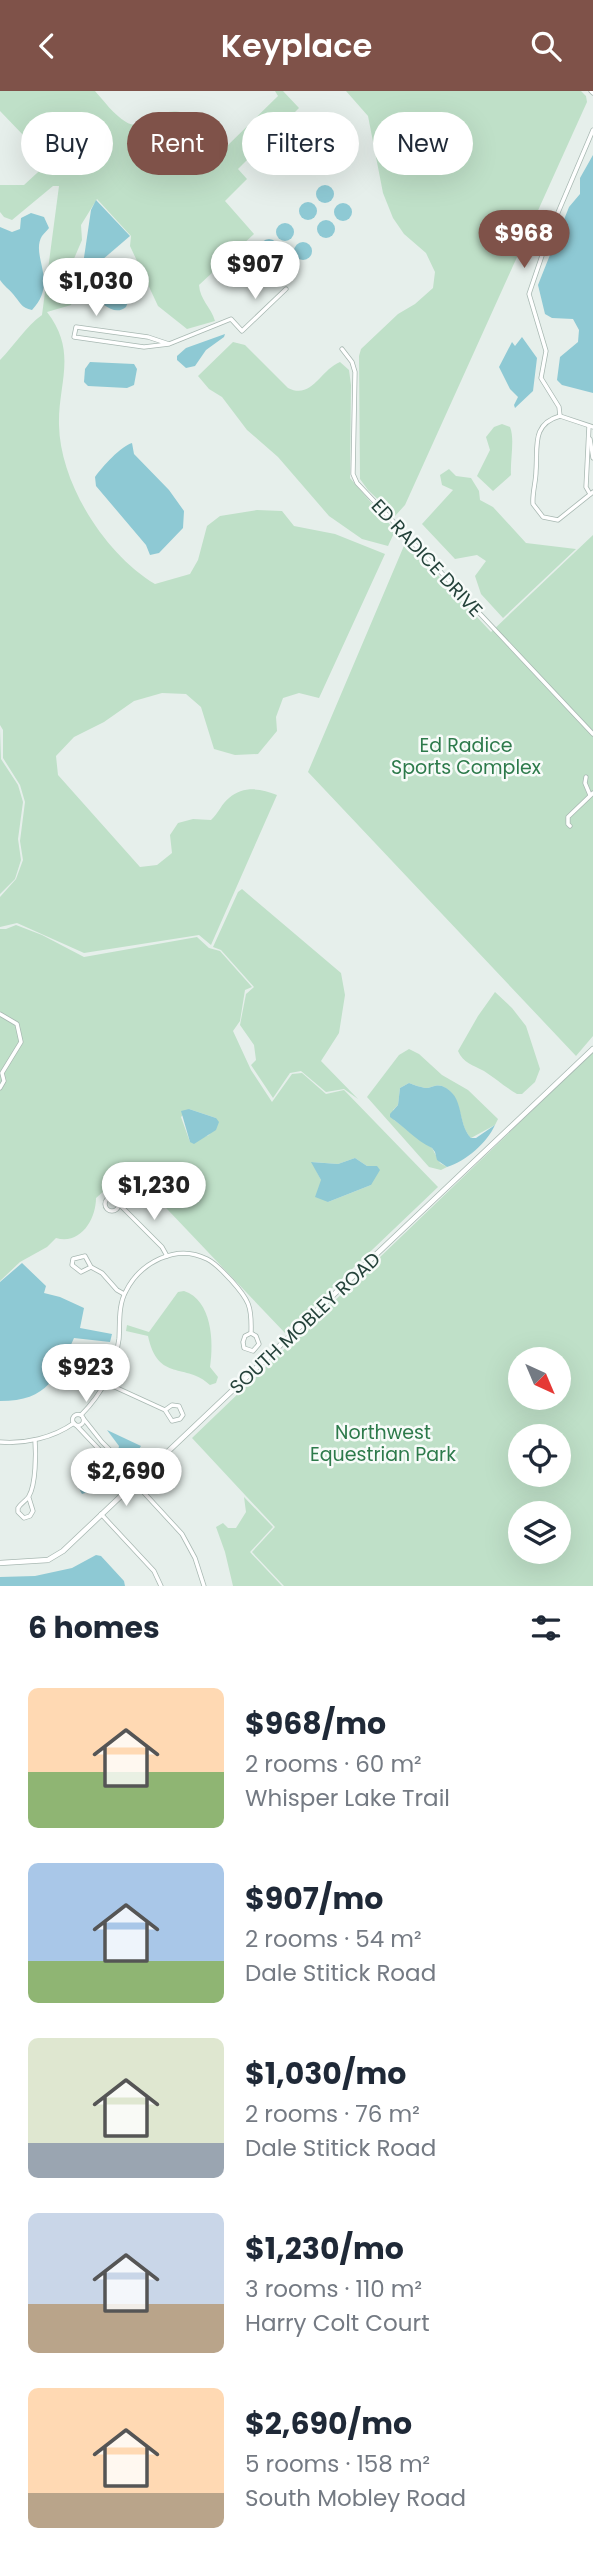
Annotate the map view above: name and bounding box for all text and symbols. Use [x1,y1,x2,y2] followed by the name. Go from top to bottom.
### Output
[221,23,372,68] text: Keyplace
[28,27,66,65] icon: back
[527,27,565,65] icon: search
[21,112,113,175] chip: Buy
[127,112,228,175] chip: Rent
[242,112,359,175] chip: Filters
[373,112,473,175] chip: New
[483,211,565,270] pin: $968
[495,217,553,249] text: $968
[214,241,296,301] pin: $907
[227,248,283,280] text: $907
[39,259,153,318] pin: $1,030
[59,265,133,297] text: $1,030
[365,493,489,623] street label: ED RADICE DRIVE
[391,732,541,781] park label: Ed Radice Sports Complex
[97,1163,211,1222] pin: $1,230
[118,1169,190,1201] text: $1,230
[224,1246,386,1400] street label: SOUTH MOBLEY ROAD
[45,1345,127,1404] pin: $923
[508,1347,570,1411] north arrow
[508,1347,571,1564] map controls
[58,1351,114,1383] text: $923
[310,1419,456,1468] park label: Northwest Equestrian Park
[508,1424,571,1487] button: locate
[69,1449,183,1508] pin: $2,690
[87,1455,165,1487] text: $2,690
[508,1501,571,1564] button: layers
[28,1606,160,1649] text: 6 homes
[527,1609,565,1647] icon: filters
[245,1702,386,1745] text: $968/mo
[84,1716,168,1800] icon: home
[245,1748,422,1780] text: 2 rooms · 60 m²
[245,1782,450,1814] text: Whisper Lake Trail
[245,1877,383,1920] text: $907/mo
[84,1891,168,1975] icon: home
[245,1923,422,1955] text: 2 rooms · 54 m²
[245,1957,436,1989] text: Dale Stitick Road
[245,2052,406,2095] text: $1,030/mo
[84,2066,168,2150] icon: home
[245,2098,420,2130] text: 2 rooms · 76 m²
[245,2132,436,2164] text: Dale Stitick Road
[245,2227,404,2270] text: $1,230/mo
[84,2241,168,2325] icon: home
[245,2273,422,2305] text: 3 rooms · 110 m²
[245,2307,430,2339] text: Harry Colt Court
[245,2402,412,2445] text: $2,690/mo
[84,2416,168,2500] icon: home
[245,2448,430,2480] text: 5 rooms · 158 m²
[245,2482,466,2514] text: South Mobley Road

